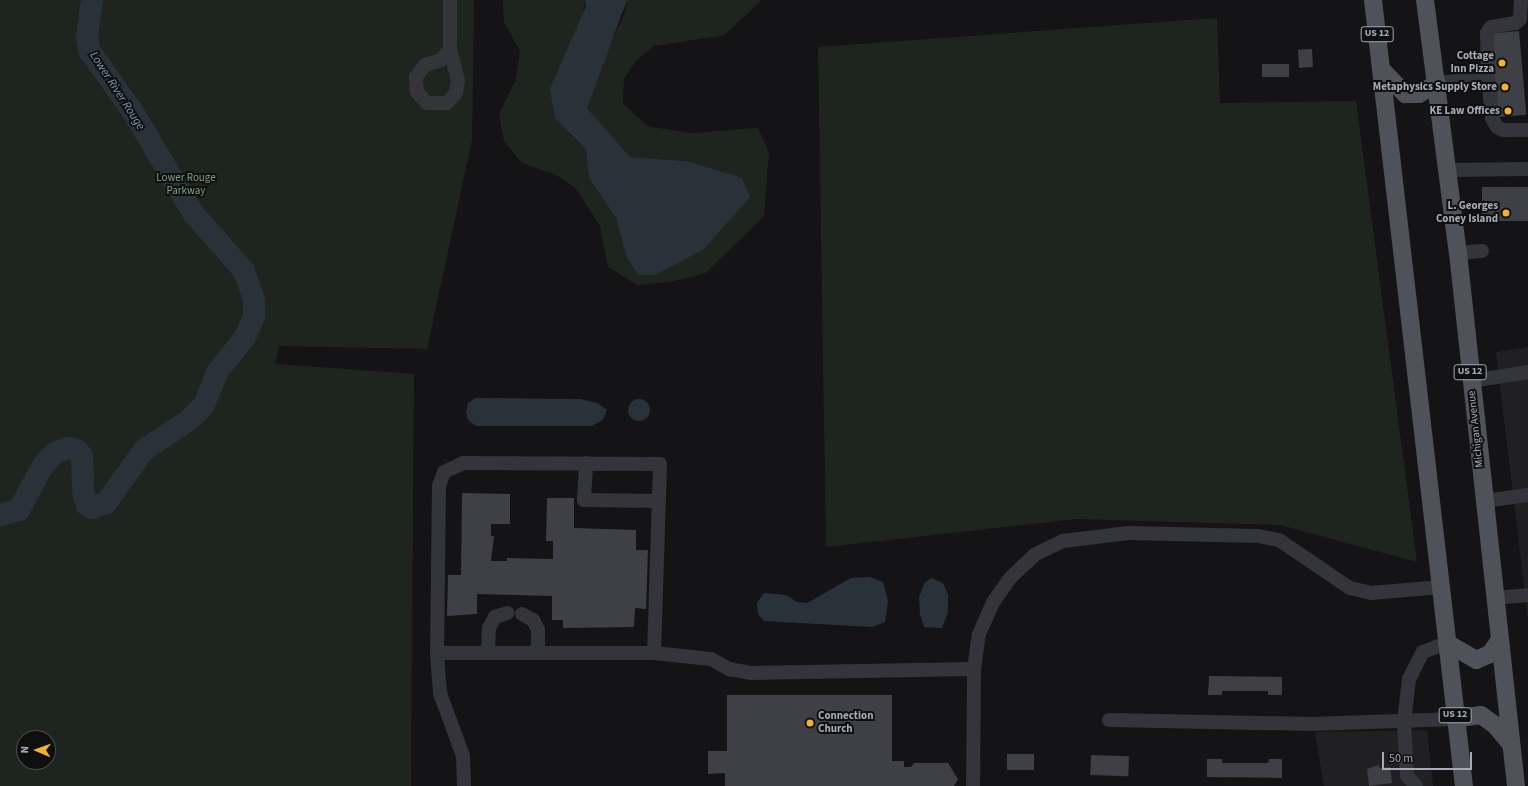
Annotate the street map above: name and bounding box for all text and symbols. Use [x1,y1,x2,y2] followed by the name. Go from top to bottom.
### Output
[1360,26,1394,42] road number: US 12
[86,49,148,133] water label: Lower River Rouge
[1451,50,1494,76] place label: Cottage Inn Pizza
[1497,58,1507,68] marker: Cottage Inn Pizza
[1373,80,1497,94] place label: Metaphysics Supply Store
[1500,82,1510,92] marker: Metaphysics Supply Store
[1430,104,1500,118] place label: KE Law Offices
[1503,106,1513,116] marker: KE Law Offices
[156,172,216,198] park label: Lower Rouge Parkway
[1436,200,1498,226] place label: L. Georges Coney Island
[1501,208,1511,218] marker: L. Georges Coney Island
[1453,364,1487,380] road number: US 12
[1465,390,1487,468] street label: Michigan Avenue
[1438,707,1472,723] road number: US 12
[818,710,873,736] place label: Connection Church
[805,718,815,728] marker: Connection Church
[16,730,56,770] north arrow
[1384,744,1474,770] scale bar
[17,746,32,754] text: N
[1389,750,1413,767] text: 50 m

